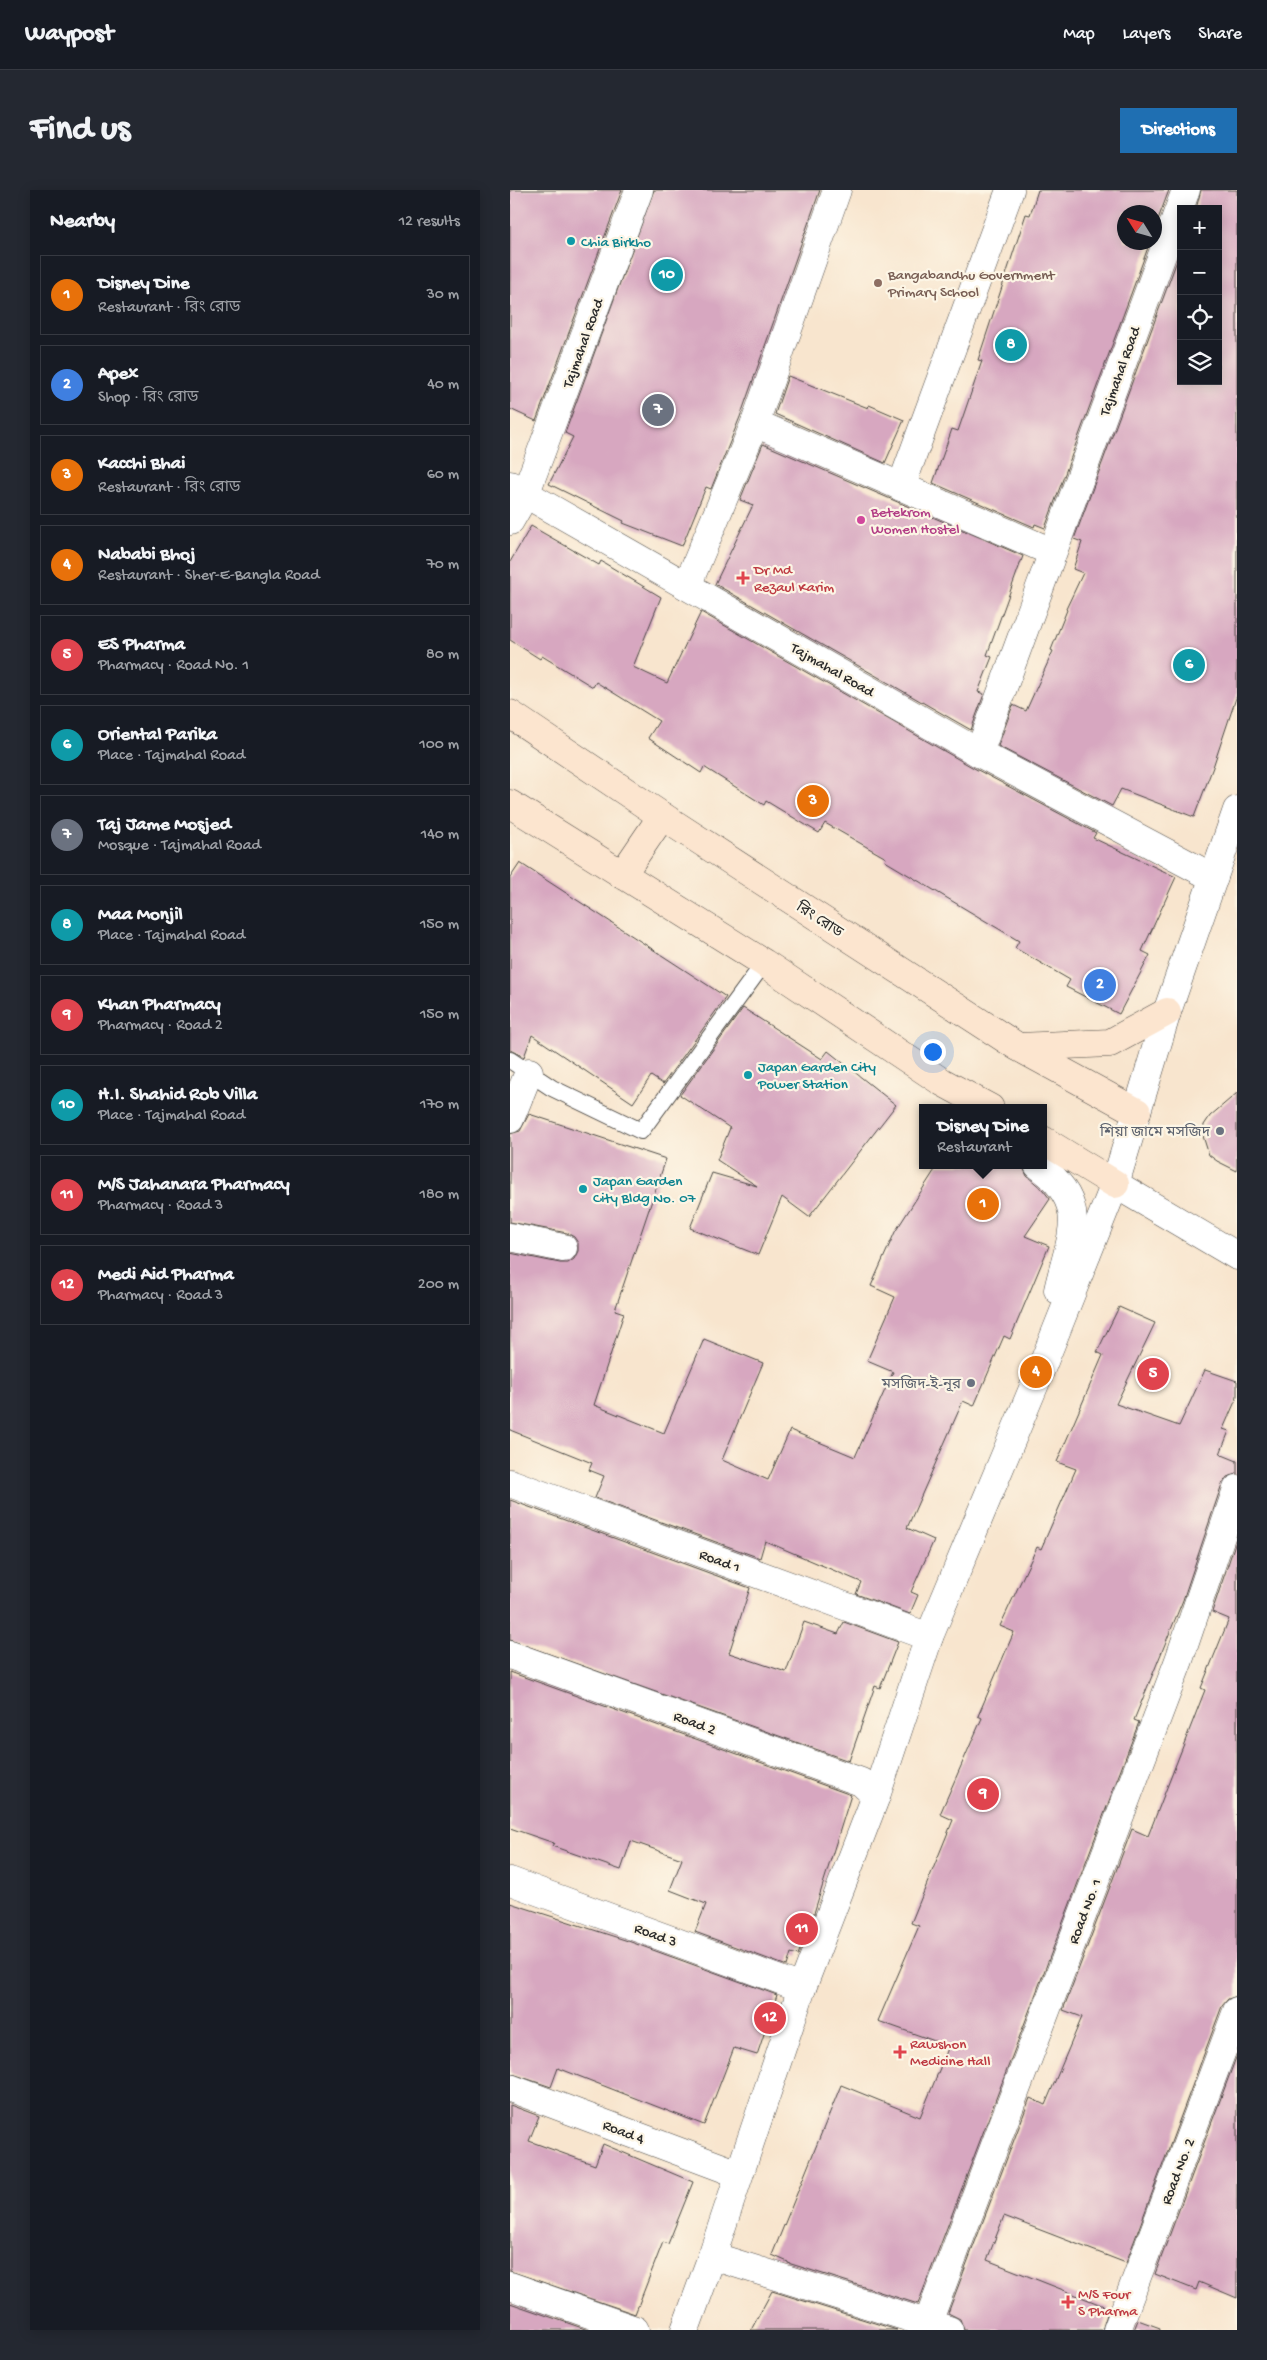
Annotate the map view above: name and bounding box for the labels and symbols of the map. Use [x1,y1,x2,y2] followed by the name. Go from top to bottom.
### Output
[1117,205,1162,250] north arrow
[581,234,651,252] place label: Chia Birkho
[565,235,577,247] marker: Chia Birkho
[651,256,683,294] pin: 10
[887,267,1056,302] place label: Bangabandhu Government Primary School
[872,277,884,289] marker: Bangabandhu Government Primary School
[559,296,609,392] street label: Tajmahal Road
[1096,324,1146,420] street label: Tajmahal Road
[995,326,1027,364] pin: 8
[642,391,674,429] pin: 7
[870,504,960,539] place label: Betekrom Women Hostel
[855,514,867,526] marker: Betekrom Women Hostel
[753,562,835,597] place label: Dr Md Rezaul Karim
[736,571,750,585] marker: Dr Md Rezaul Karim
[786,639,878,702] street label: Tajmahal Road
[1173,646,1205,684] pin: 6
[797,782,829,820] pin: 3
[791,898,846,943] street label: রিং রোড
[1084,966,1116,1004] pin: 2
[920,1039,946,1065] your location
[757,1059,876,1094] place label: Japan Garden City Power Station
[742,1069,754,1081] marker: Japan Garden City Power Station
[1099,1123,1211,1142] place label: শিয়া জামে মসজিদ
[1214,1125,1226,1137] marker: শিয়া জামে মসজিদ
[593,1173,697,1208] place label: Japan Garden City Bldg No. 07
[577,1183,589,1195] marker: Japan Garden City Bldg No. 07
[967,1185,999,1223] pin: 1
[1020,1353,1052,1391] pin: 4
[1137,1355,1169,1393] pin: 5
[881,1375,962,1394] place label: মসজিদ-ই-নূর
[965,1377,977,1389] marker: মসজিদ-ই-নূর
[696,1546,742,1578] street label: Road 1
[671,1708,718,1740] street label: Road 2
[967,1775,999,1813] pin: 9
[1065,1877,1106,1947] street label: Road No. 1
[786,1910,818,1948] pin: 11
[632,1920,679,1952] street label: Road 3
[754,1999,786,2037] pin: 12
[910,2036,990,2071] place label: Rawshon Medicine Hall
[894,2046,906,2058] marker: Rawshon Medicine Hall
[600,2117,647,2149] street label: Road 4
[1158,2136,1200,2207] street label: Road No. 2
[1078,2286,1138,2321] place label: M/S Four S Pharma
[1062,2296,1074,2308] marker: M/S Four S Pharma

